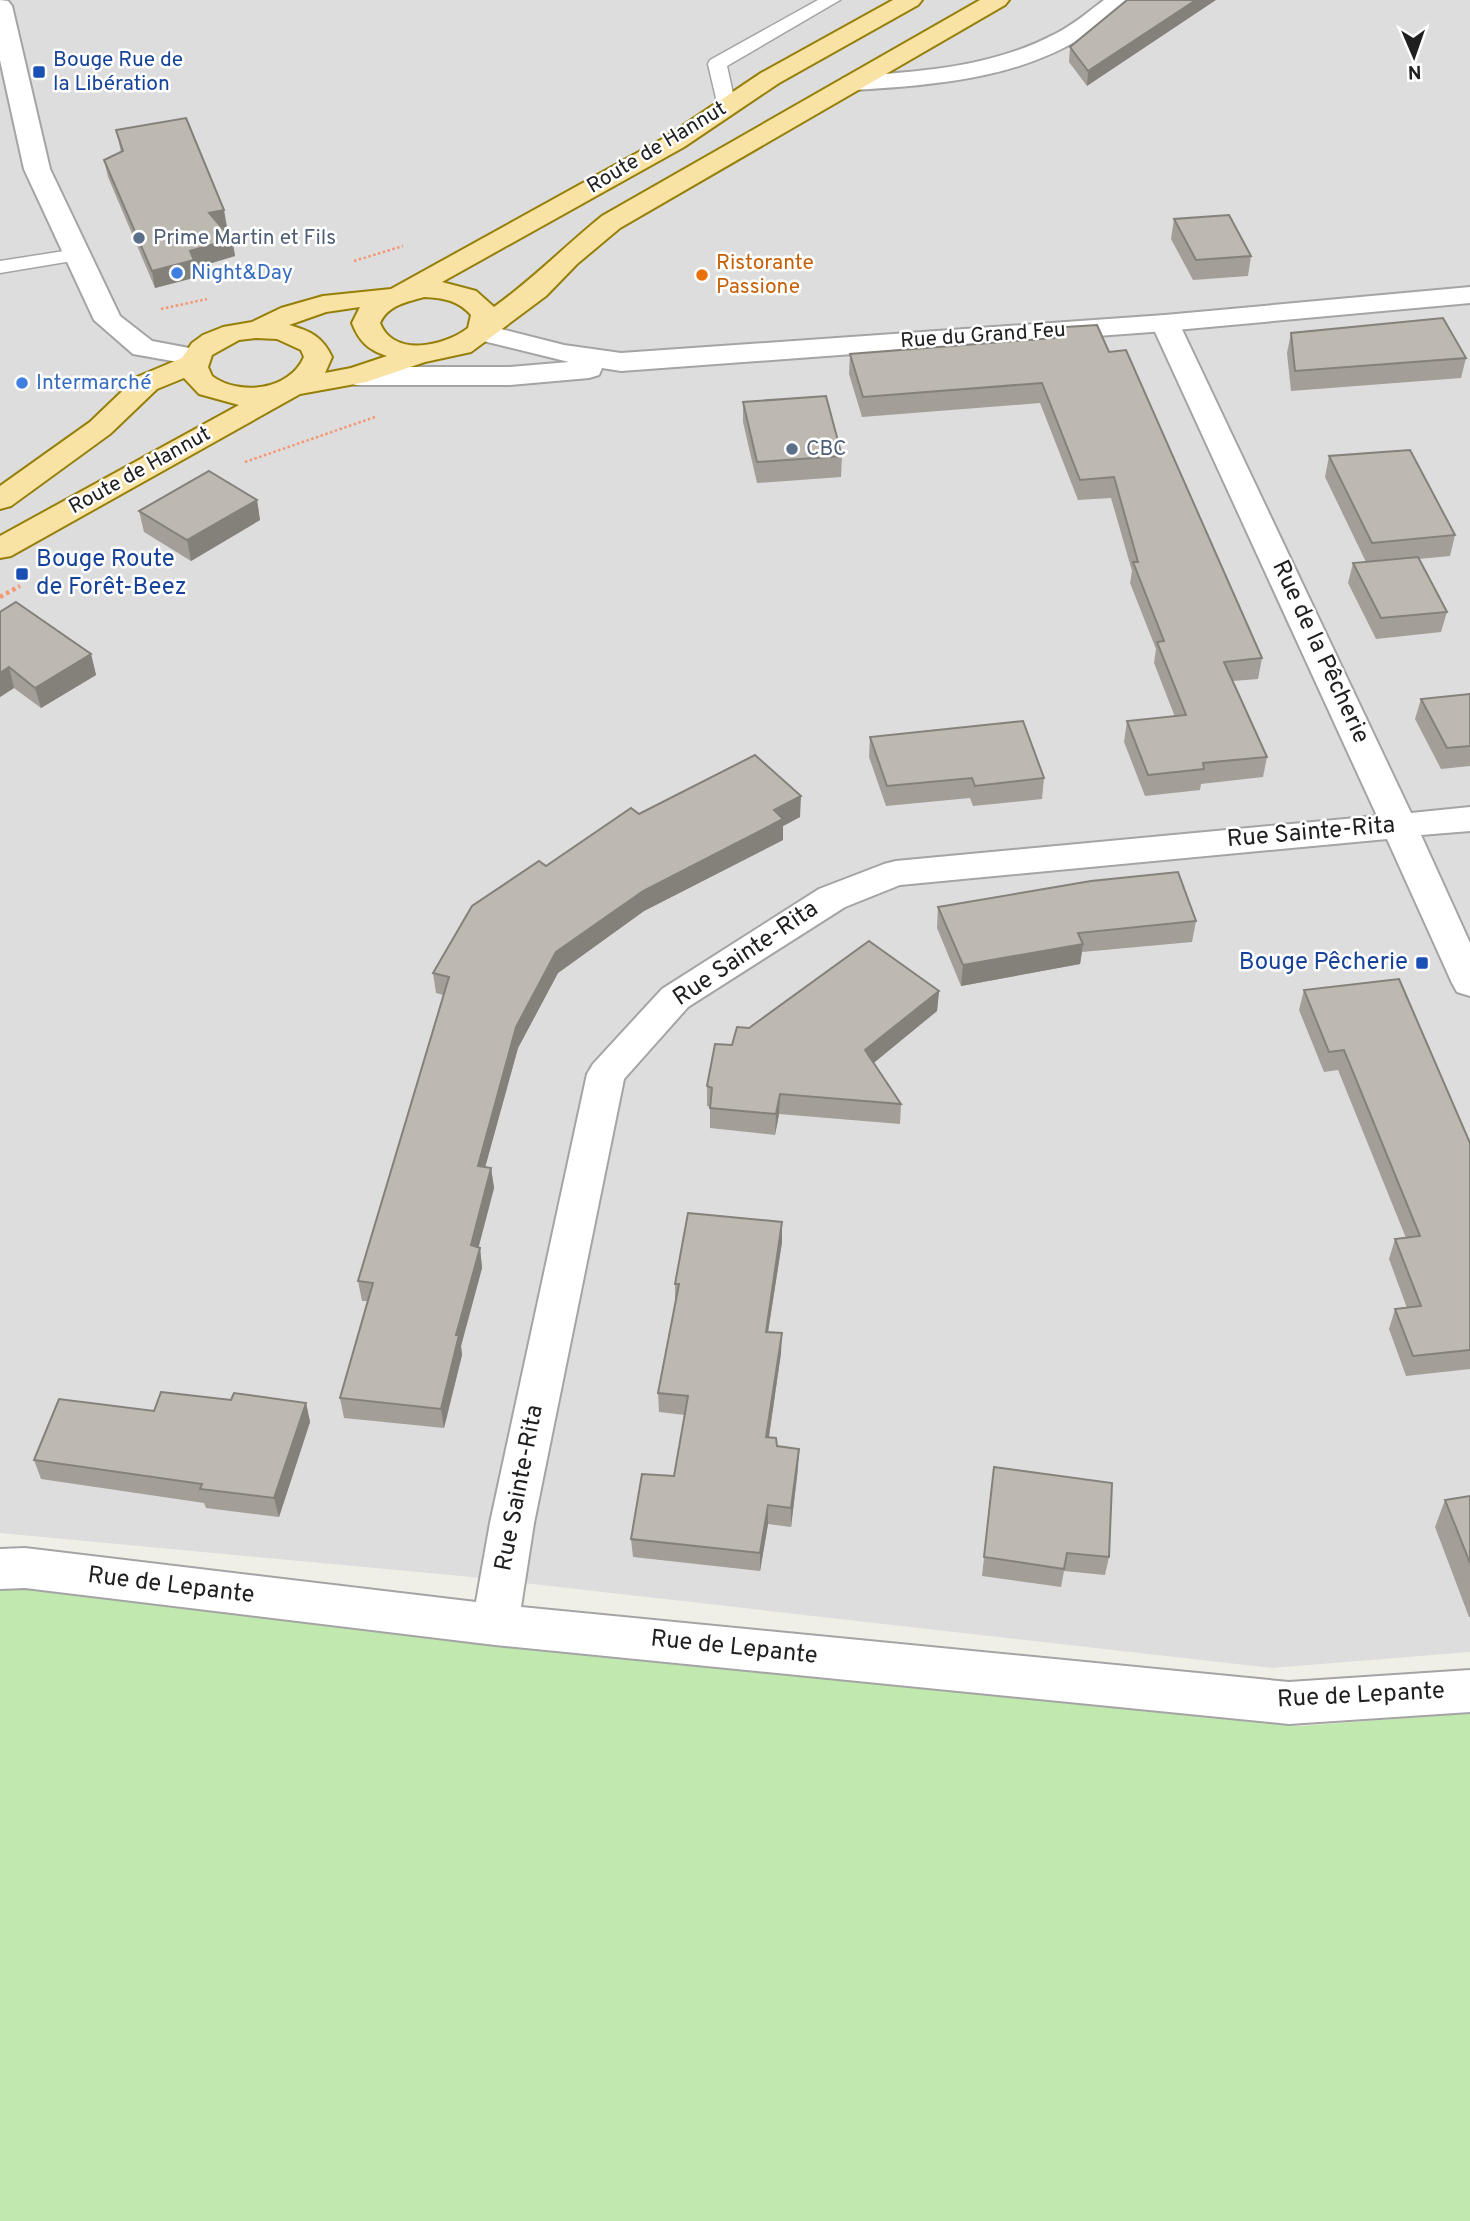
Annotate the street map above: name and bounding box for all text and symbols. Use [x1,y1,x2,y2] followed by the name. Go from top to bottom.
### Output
[1379,21,1449,91] north arrow
[53,47,183,98] place label: Bouge Rue de la Libération
[1407,59,1422,83] text: N
[31,64,47,80] marker: Bouge Rue de la Libération
[582,96,732,200] street label: Route de Hannut
[153,225,336,252] place label: Prime Martin et Fils
[131,230,147,246] marker: Prime Martin et Fils
[716,250,814,301] place label: Ristorante Passione
[191,260,293,287] place label: Night&Day
[169,265,185,281] marker: Night&Day
[694,267,710,283] marker: Ristorante Passione
[899,317,1067,355] street label: Rue du Grand Feu
[36,370,152,397] place label: Intermarché
[14,375,30,391] marker: Intermarché
[64,421,216,521] street label: Route de Hannut
[806,436,847,463] place label: CBC
[784,441,800,457] marker: CBC
[36,545,187,603] place label: Bouge Route de Forêt-Beez
[1264,556,1376,748] street label: Rue de la Pêcherie
[14,566,30,582] marker: Bouge Route de Forêt-Beez
[1226,811,1396,855] street label: Rue Sainte-Rita
[668,894,824,1014] street label: Rue Sainte-Rita
[1239,948,1408,978] place label: Bouge Pêcherie
[1414,955,1430,971] marker: Bouge Pêcherie
[489,1402,551,1574] street label: Rue Sainte-Rita
[86,1561,256,1611] street label: Rue de Lepante
[649,1624,819,1672] street label: Rue de Lepante
[1276,1677,1446,1715] street label: Rue de Lepante

